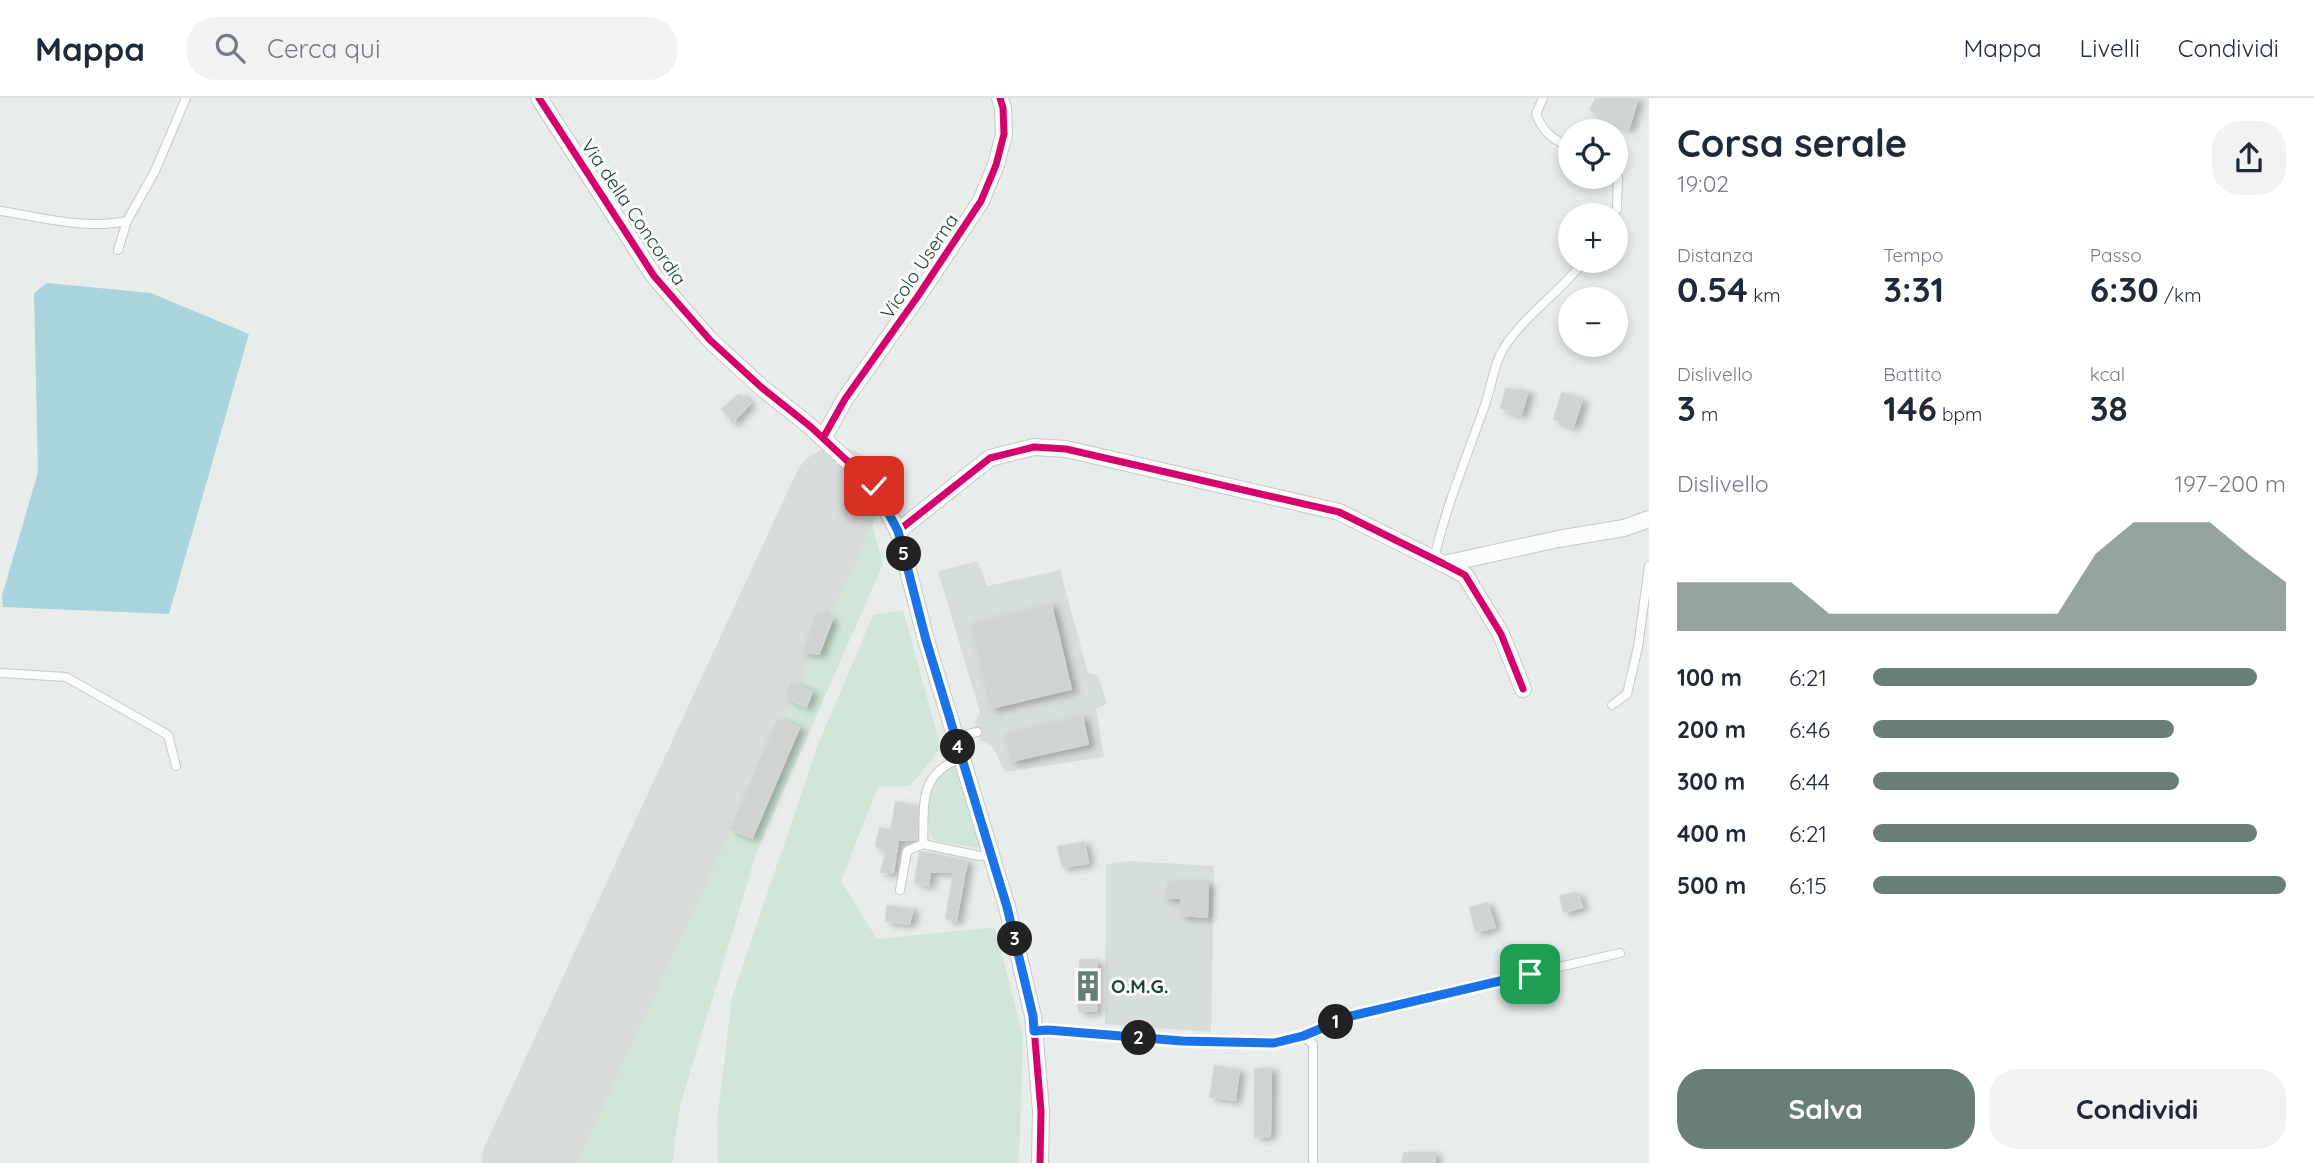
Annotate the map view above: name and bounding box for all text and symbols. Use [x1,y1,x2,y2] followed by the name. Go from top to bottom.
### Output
[187,17,677,80] search box
[35,28,145,69] text: Mappa
[211,29,249,67] icon: search
[267,32,380,65] text: Cerca qui
[1964,33,2042,63] text: Mappa
[2080,33,2140,63] text: Livelli
[2178,33,2279,63] text: Condividi
[1558,119,1628,357] map controls
[1558,119,1628,189] button: locate
[1677,119,1907,167] text: Corsa serale
[2212,121,2286,195] button: share
[576,134,692,290] street label: Via della Concordia
[1677,169,1729,198] text: 19:02
[1558,203,1628,273] button: +
[875,209,963,323] street label: Vicolo Userna
[1677,243,1753,267] text: Distanza
[1883,243,1944,267] text: Tempo
[2090,243,2142,267] text: Passo
[1677,267,1748,311] text: 0.54
[1883,267,1944,311] text: 3:31
[2090,267,2159,311] text: 6:30
[1748,283,1781,307] text: km
[2159,283,2201,307] text: /km
[1558,287,1628,357] button: −
[1677,362,1753,386] text: Dislivello
[1883,362,1942,386] text: Battito
[2090,362,2125,386] text: kcal
[1677,386,1696,430] text: 3
[1883,386,1937,430] text: 146
[2090,386,2128,430] text: 38
[1696,402,1718,426] text: m
[1937,402,1982,426] text: bpm
[844,456,904,516] pin
[855,467,893,505] icon: check
[1677,469,1769,498] text: Dislivello
[2174,469,2286,498] text: 197–200 m
[886,536,922,572] pin: 5
[898,541,909,565] text: 5
[1677,663,1742,692] text: 100 m
[1789,663,1827,692] text: 6:21
[1677,715,1746,744] text: 200 m
[1789,715,1830,744] text: 6:46
[940,730,976,764] pin: 4
[952,734,963,758] text: 4
[1677,767,1745,796] text: 300 m
[1789,767,1830,796] text: 6:44
[1677,819,1746,848] text: 400 m
[1789,819,1827,848] text: 6:21
[1677,871,1746,900] text: 500 m
[1789,871,1827,900] text: 6:15
[998,922,1032,956] pin: 3
[1009,926,1020,950] text: 3
[1500,944,1560,1004] pin
[1511,955,1549,993] icon: arrive
[1071,969,1105,1003] building icon: O.M.G.
[1111,974,1168,998] place label: O.M.G.
[1318,1004,1354,1040] pin: 1
[1332,1009,1339,1033] text: 1
[1122,1020,1156,1056] pin: 2
[1133,1025,1144,1049] text: 2
[1677,1069,1975,1149] button: Salva
[1989,1069,2286,1149] button: Condividi

